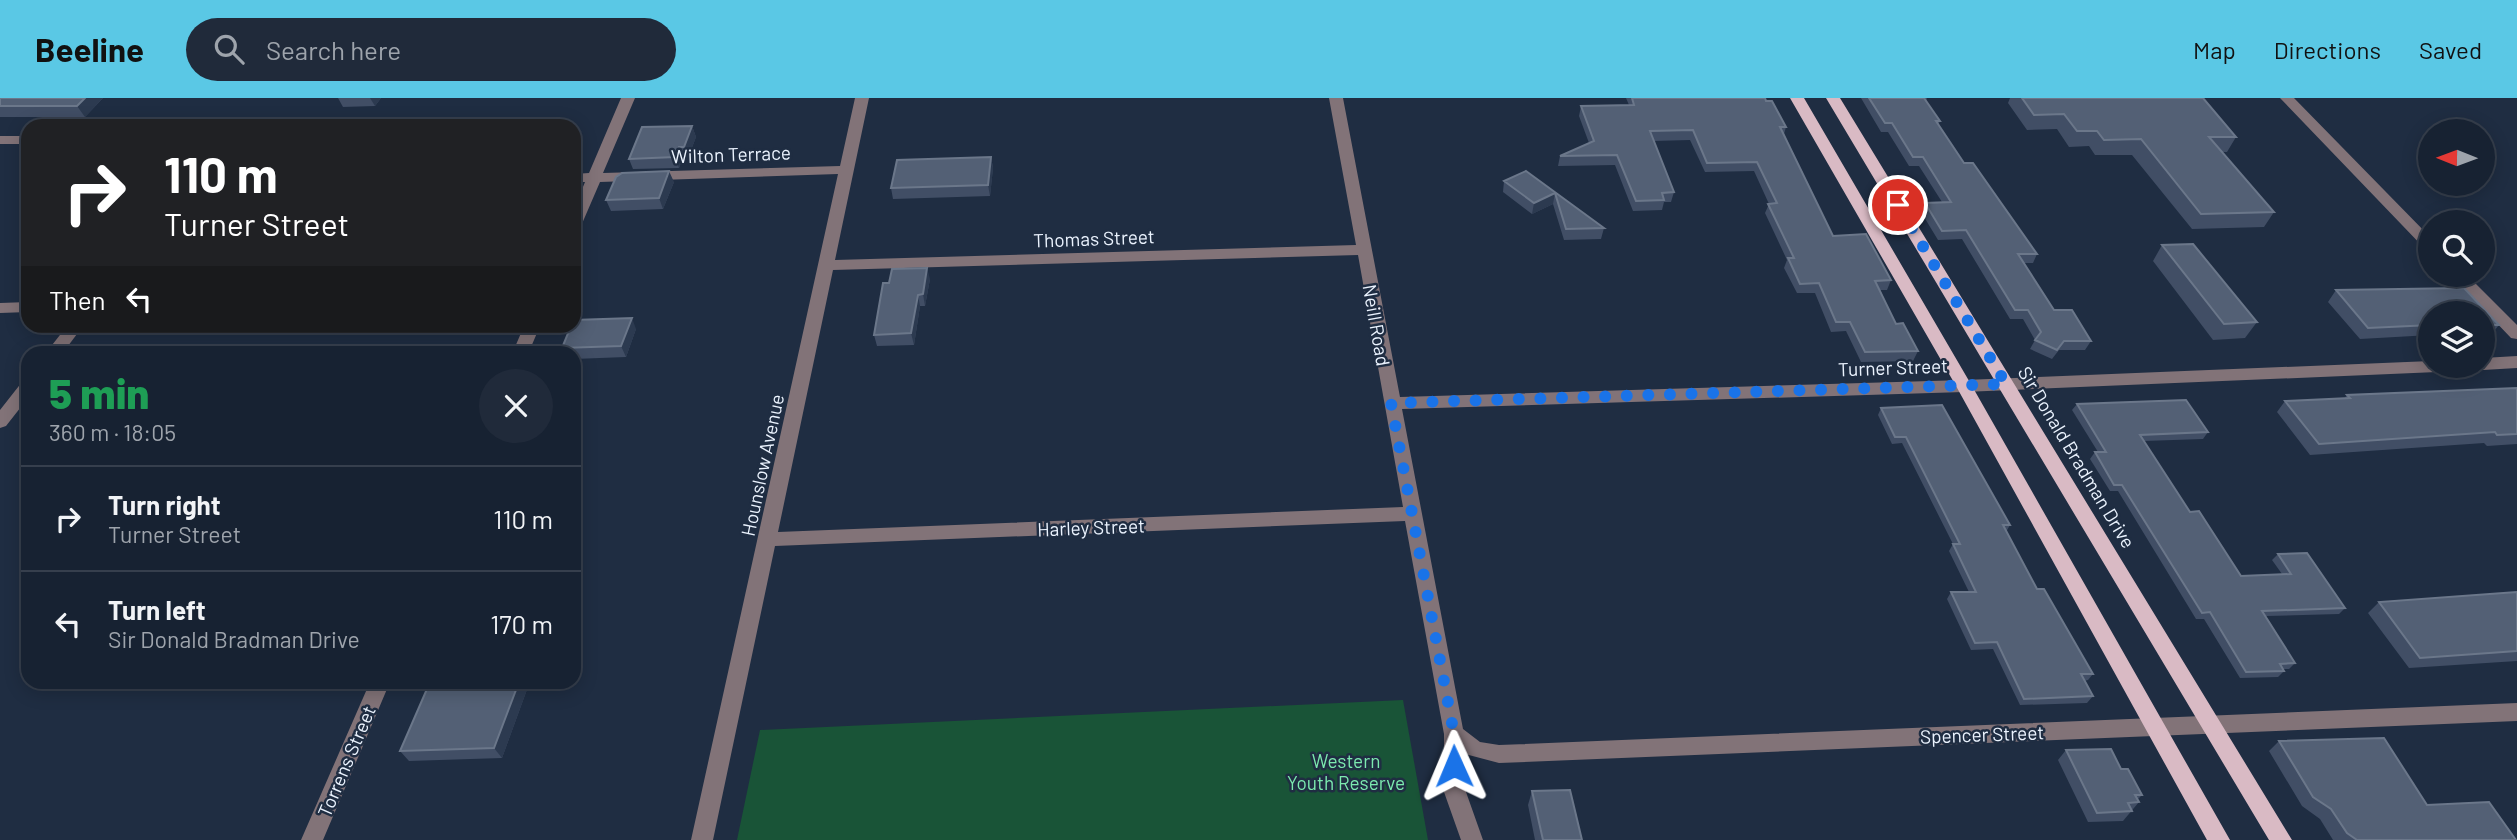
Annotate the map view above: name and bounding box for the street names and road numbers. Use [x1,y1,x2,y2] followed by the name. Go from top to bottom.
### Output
[671,140,791,168] street label: Wilton Terrace
[1033,224,1155,252] street label: Thomas Street
[1359,282,1395,368] street label: Neill Road
[1838,354,1948,380] street label: Turner Street
[2014,362,2140,552] street label: Sir Donald Bradman Drive
[736,392,788,538] street label: Hounslow Avenue
[1037,514,1145,540] street label: Harley Street
[312,702,380,820] street label: Torrens Street
[1920,720,2044,748] street label: Spencer Street

